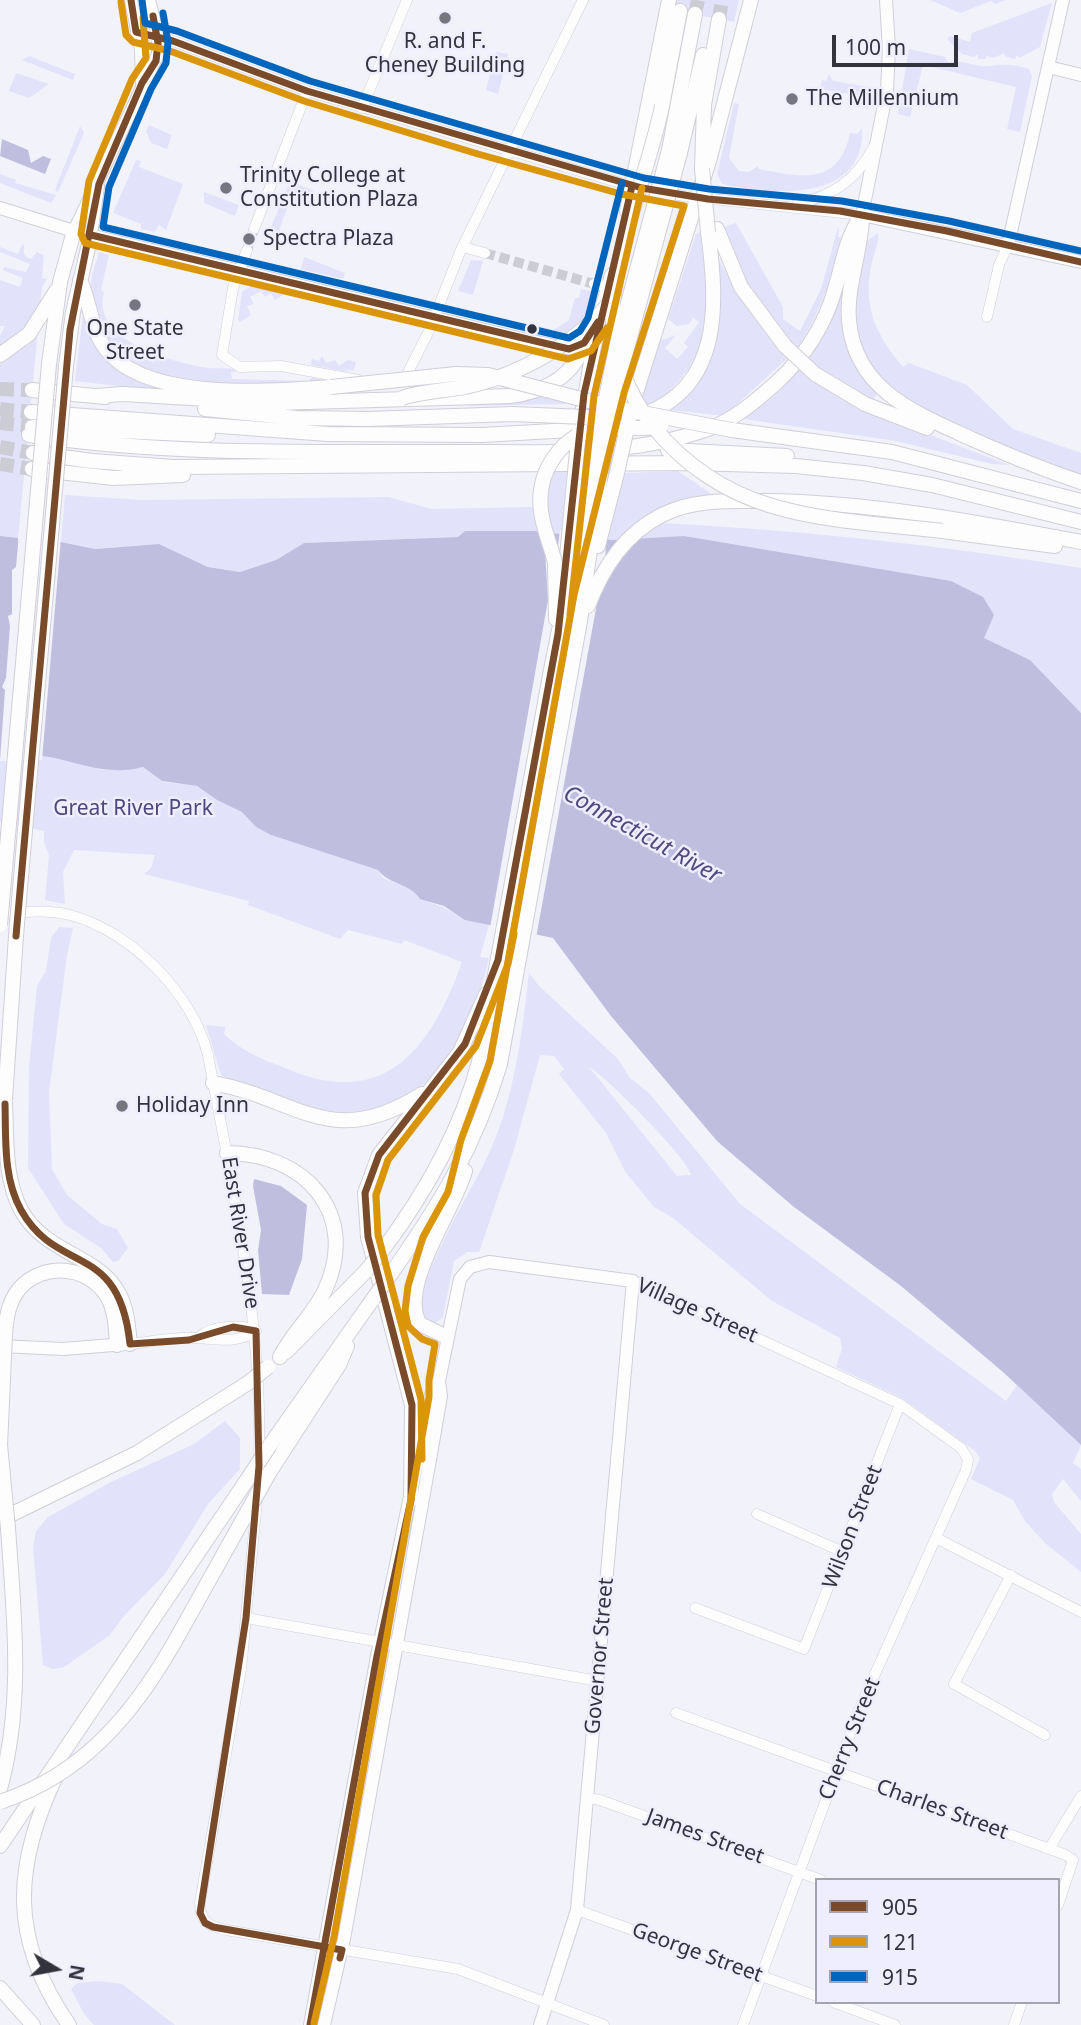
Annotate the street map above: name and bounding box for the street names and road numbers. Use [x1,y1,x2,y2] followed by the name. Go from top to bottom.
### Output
[216,1155,264,1311] street label: East River Drive
[633,1273,761,1349] street label: Village Street
[818,1462,888,1592] street label: Wilson Street
[581,1577,619,1735] street label: Governor Street
[814,1674,886,1804] street label: Cherry Street
[873,1775,1011,1845] street label: Charles Street
[643,1804,767,1870] street label: James Street
[628,1918,766,1988] street label: George Street

